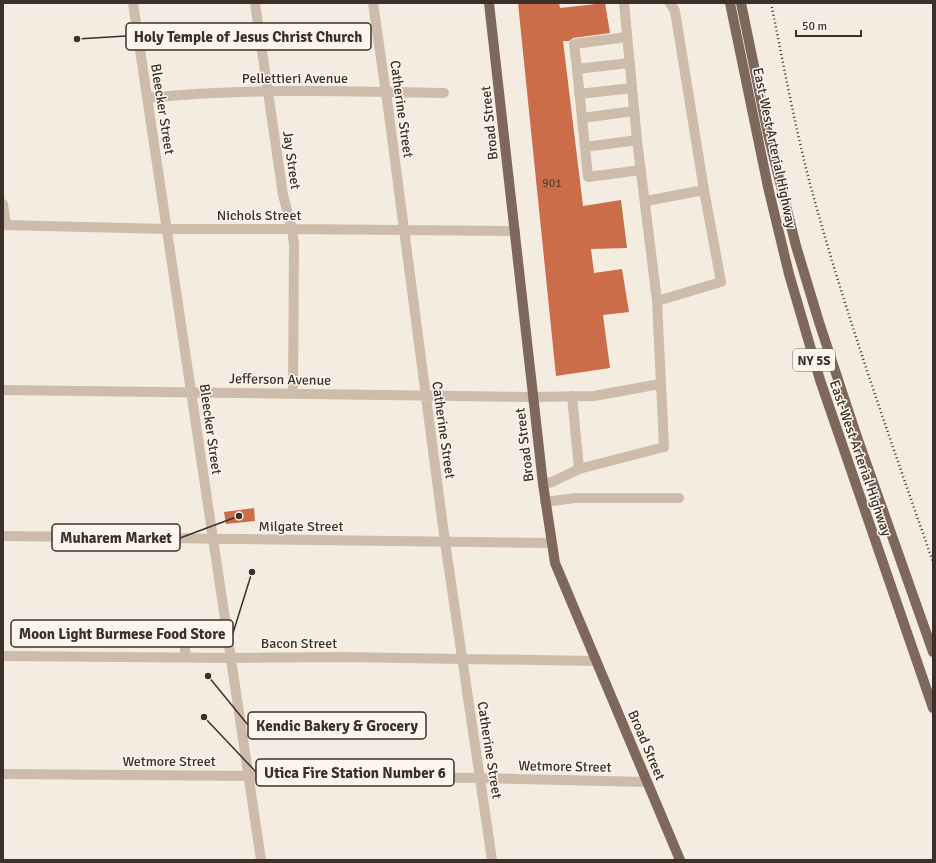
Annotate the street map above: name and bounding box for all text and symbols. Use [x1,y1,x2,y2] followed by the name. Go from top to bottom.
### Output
[796,12,861,38] scale bar
[802,19,827,34] text: 50 m
[126,23,371,50] callout: Holy Temple of Jesus Christ Church
[134,28,362,46] text: Holy Temple of Jesus Christ Church
[386,59,417,159] street label: Catherine Street
[147,63,178,156] street label: Bleecker Street
[749,66,800,231] street label: East-West Arterial Highway
[242,70,348,87] street label: Pellettieri Avenue
[477,85,502,161] street label: Broad Street
[279,130,304,191] street label: Jay Street
[542,176,562,191] house number: 901
[217,207,301,224] street label: Nichols Street
[793,349,835,371] road number: NY 5S
[229,370,331,389] street label: Jefferson Avenue
[826,378,895,539] street label: East-West Arterial Highway
[428,380,459,480] street label: Catherine Street
[196,383,225,476] street label: Bleecker Street
[512,407,537,483] street label: Broad Street
[259,518,343,535] street label: Milgate Street
[52,524,180,551] callout: Muharem Market
[60,529,172,547] text: Muharem Market
[11,620,233,647] callout: Moon Light Burmese Food Store
[19,625,225,643] text: Moon Light Burmese Food Store
[261,635,337,652] street label: Bacon Street
[473,700,506,800] street label: Catherine Street
[624,708,669,783] street label: Broad Street
[248,712,426,739] callout: Kendic Bakery & Grocery
[256,717,418,735] text: Kendic Bakery & Grocery
[122,753,216,770] street label: Wetmore Street
[518,757,612,776] street label: Wetmore Street
[256,759,454,786] callout: Utica Fire Station Number 6
[264,764,446,782] text: Utica Fire Station Number 6

